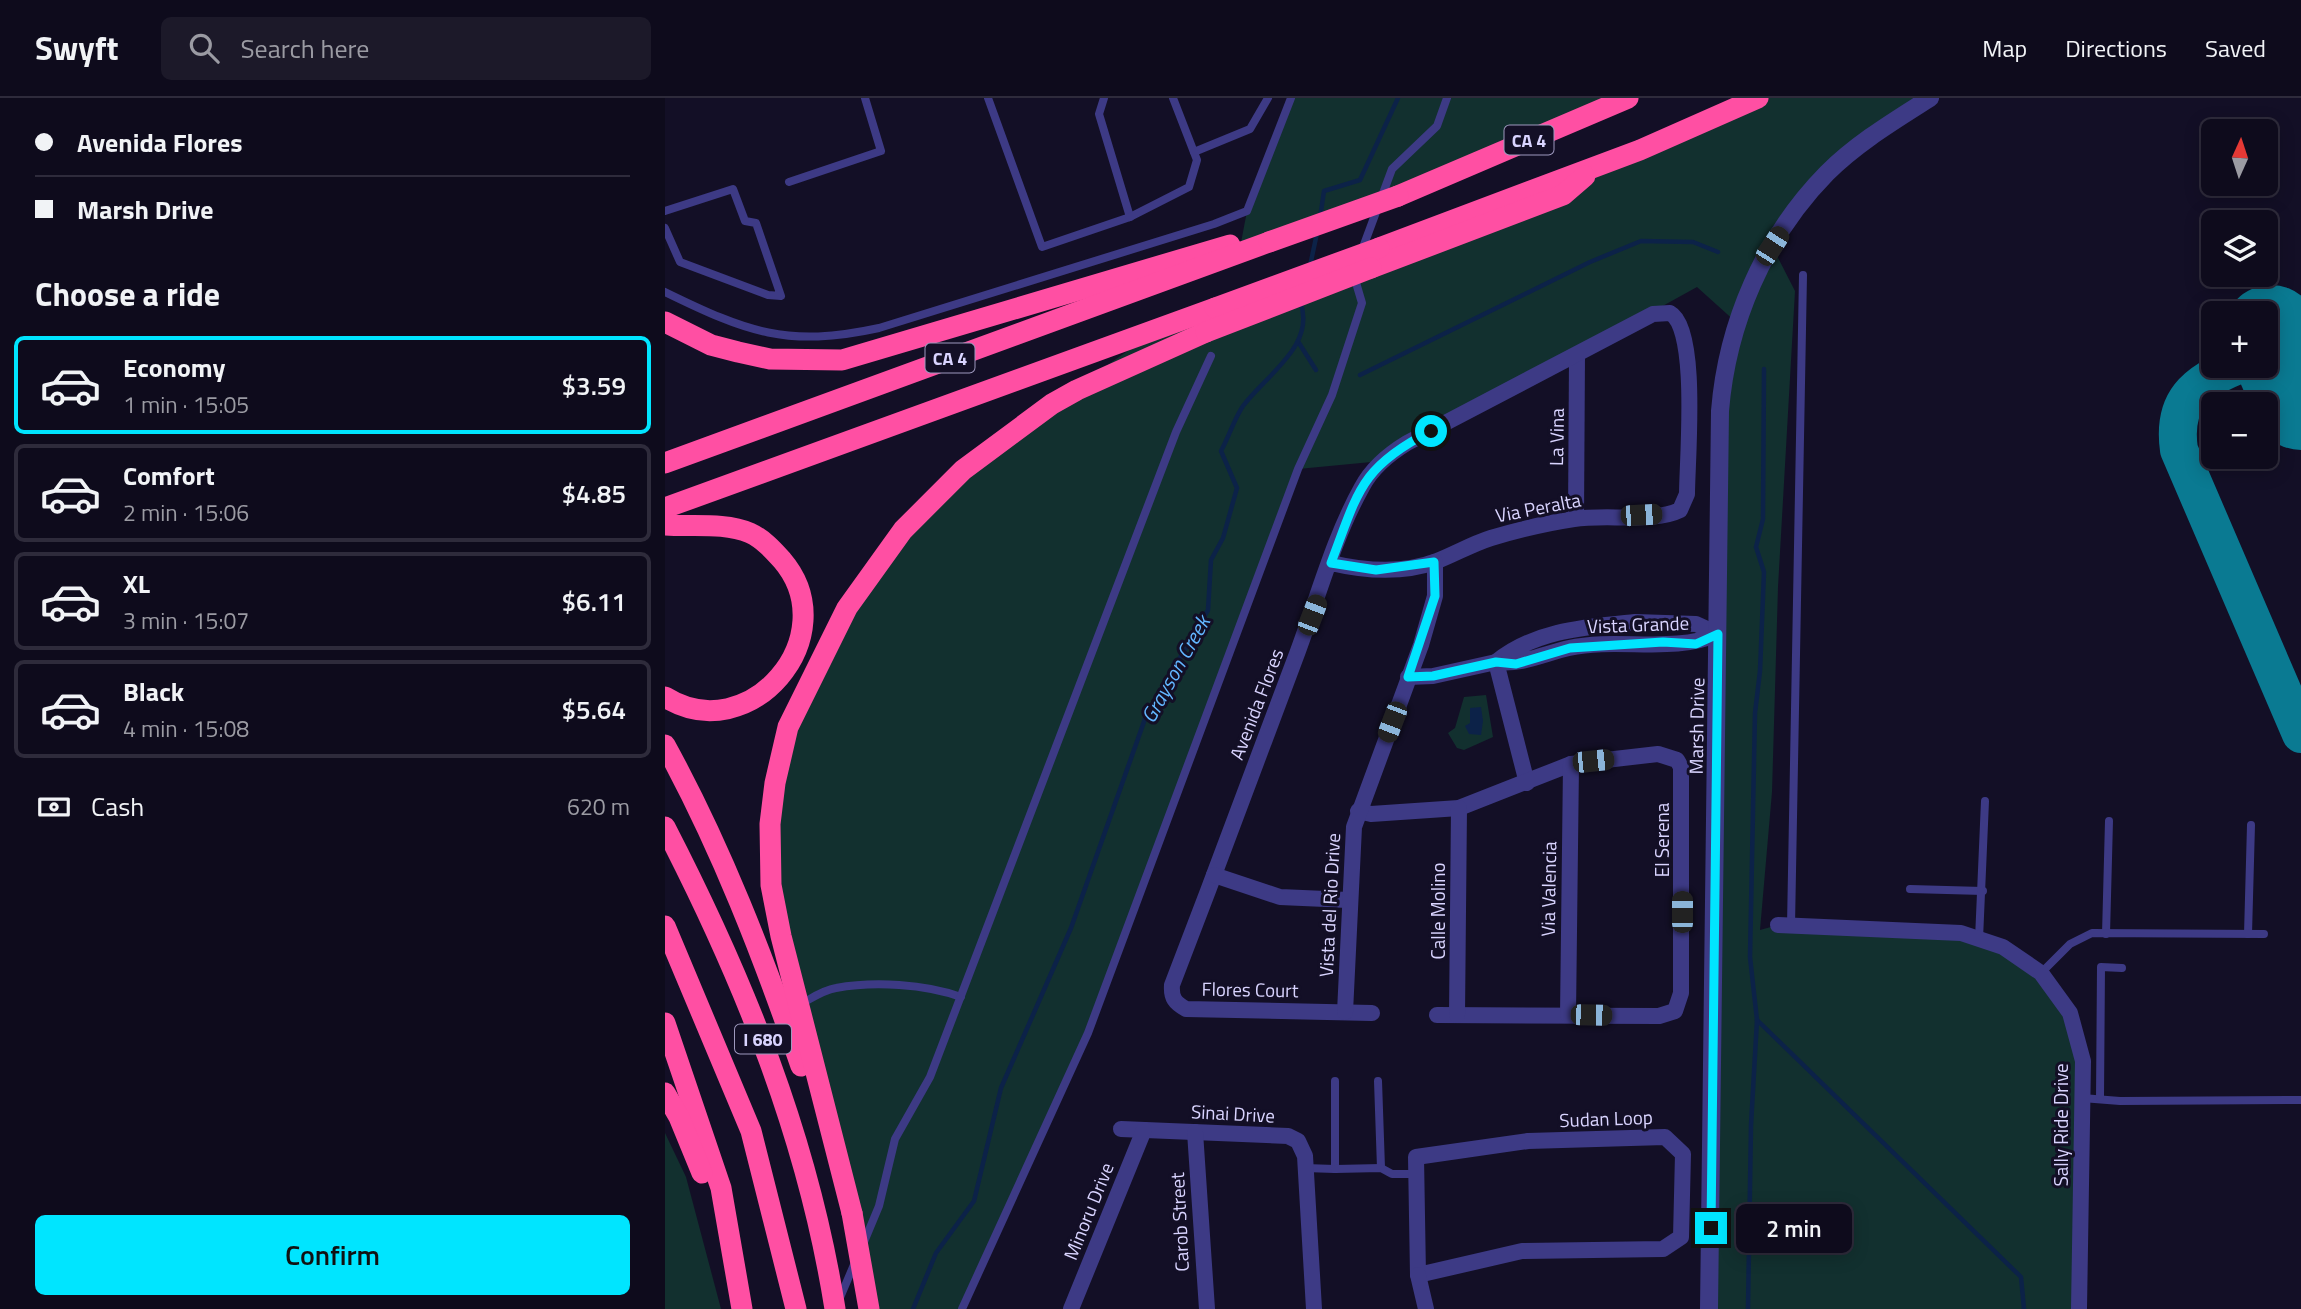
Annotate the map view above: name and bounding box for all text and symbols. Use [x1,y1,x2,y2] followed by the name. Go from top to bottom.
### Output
[161,17,651,80] search box
[35,23,119,73] text: Swyft
[185,29,223,67] icon: search
[241,29,369,68] text: Search here
[1982,30,2027,66] text: Map
[2065,30,2167,66] text: Directions
[2205,30,2266,66] text: Saved
[2201,119,2279,196] north arrow
[2201,119,2278,469] map controls
[77,123,243,162] text: Avenida Flores
[1505,126,1553,154] road number: CA 4
[77,190,214,229] text: Marsh Drive
[2201,210,2278,287] button: layers
[1752,223,1793,269] car
[35,270,220,318] text: Choose a ride
[2201,301,2278,378] button: +
[925,344,975,372] road number: CA 4
[123,348,225,387] text: Economy
[39,354,102,417] icon: car
[562,366,626,405] text: $3.59
[123,387,249,422] text: 1 min · 15:05
[2201,392,2278,469] button: −
[1541,407,1571,466] street label: La Vina
[1415,415,1447,447] route start
[123,456,215,495] text: Comfort
[39,462,102,525] icon: car
[562,474,626,513] text: $4.85
[1493,484,1584,529] street label: Via Peralta
[123,495,249,530] text: 2 min · 15:06
[1620,503,1663,527] car
[123,564,150,603] text: XL
[39,570,102,633] icon: car
[562,582,626,621] text: $6.11
[1295,592,1330,638] car
[123,603,249,638] text: 3 min · 15:07
[1132,607,1219,729] water label: Grayson Creek
[1586,608,1690,640] street label: Vista Grande
[1222,644,1291,764] street label: Avenida Flores
[123,672,184,711] text: Black
[1681,677,1711,775] street label: Marsh Drive
[39,678,102,741] icon: car
[562,690,626,729] text: $5.64
[1375,699,1410,745] car
[123,711,249,746] text: 4 min · 15:08
[1572,748,1615,774] car
[91,787,144,826] text: Cash
[35,788,73,826] icon: cash
[567,789,630,824] text: 620 m
[1647,802,1676,877] street label: El Serena
[1311,832,1347,978] street label: Vista del Rio Drive
[1533,841,1563,937] street label: Via Valencia
[1423,862,1452,960] street label: Calle Molino
[1672,891,1693,933] car
[1201,974,1299,1004] street label: Flores Court
[1570,1004,1613,1026] car
[735,1024,791,1054] road number: I 680
[2046,1063,2075,1187] street label: Sally Ride Drive
[1190,1096,1276,1130] street label: Sinai Drive
[1559,1102,1653,1134] street label: Sudan Loop
[1055,1158,1121,1264] street label: Minoru Drive
[1162,1171,1196,1272] street label: Carob Street
[1735,1204,1851,1252] callout: 2 min
[1766,1211,1822,1246] text: 2 min
[1695,1212,1727,1244] route end
[35,1215,630,1295] button: Confirm

